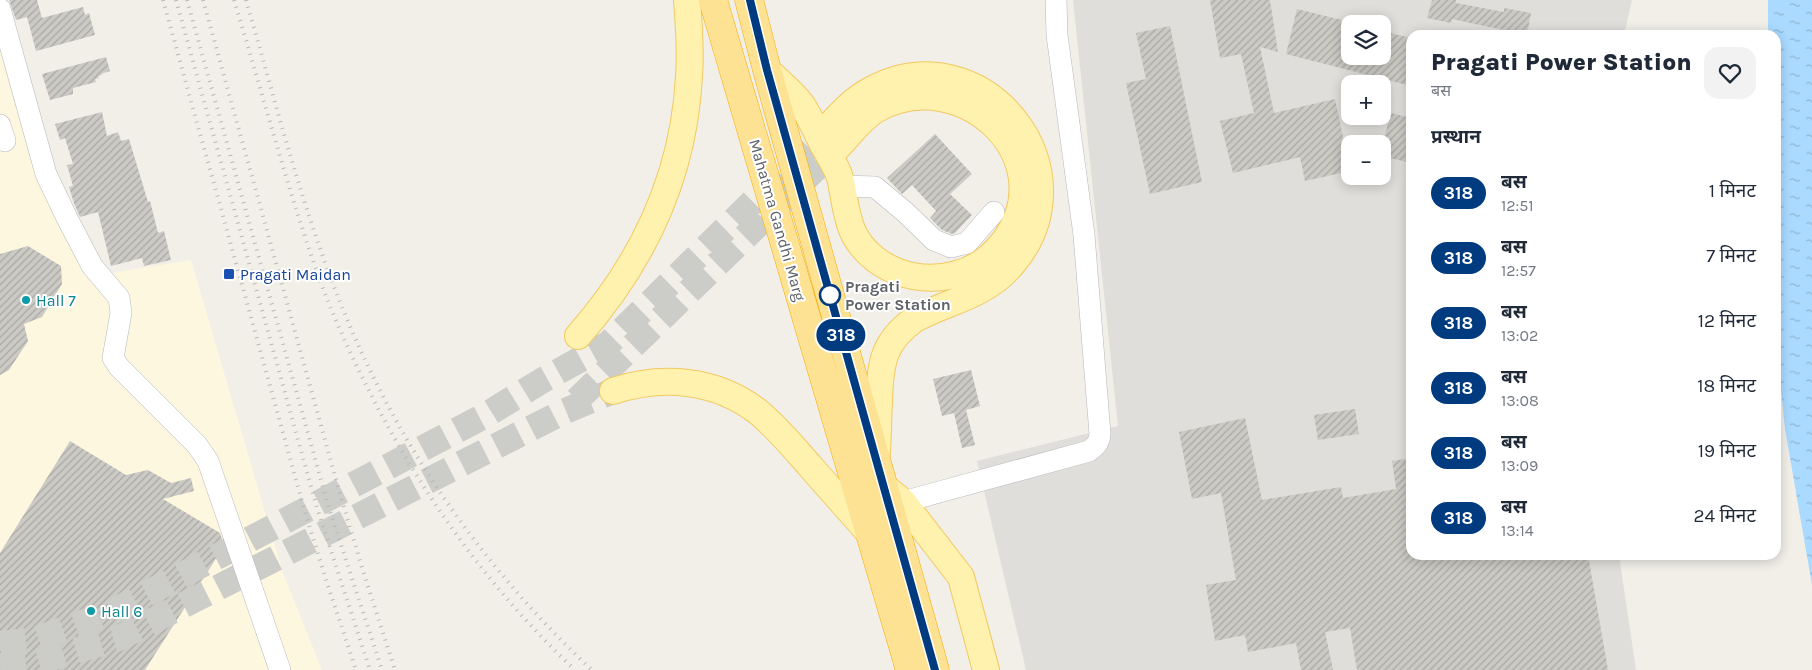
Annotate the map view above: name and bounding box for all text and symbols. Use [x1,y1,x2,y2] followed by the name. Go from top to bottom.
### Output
[1341,15,1391,185] map controls
[1341,15,1391,65] button: layers
[1704,47,1756,99] button: heart
[1431,48,1692,76] text: Pragati Power Station
[1341,75,1391,125] button: +
[1431,81,1451,100] text: बस
[1431,126,1481,148] text: प्रस्थान
[1341,135,1391,185] button: −
[745,137,810,303] street label: Mahatma Gandhi Marg
[1501,171,1527,193] text: बस
[1709,180,1756,202] text: 1 मिनट
[1444,182,1473,204] text: 318
[1501,196,1534,215] text: 12:51
[1501,236,1527,258] text: बस
[1706,245,1756,267] text: 7 मिनट
[1444,247,1473,269] text: 318
[1501,261,1536,280] text: 12:57
[240,265,351,284] place label: Pragati Maidan
[222,267,236,281] marker: Pragati Maidan
[845,277,951,314] place label: Pragati Power Station
[819,284,841,306] marker: Pragati Power Station
[36,291,76,310] place label: Hall 7
[20,294,32,306] marker: Hall 7
[1501,301,1527,323] text: बस
[1698,310,1756,332] text: 12 मिनट
[1444,312,1473,334] text: 318
[812,319,870,351] line badge: 318
[826,324,856,346] text: 318
[1501,326,1538,345] text: 13:02
[1501,366,1527,388] text: बस
[1697,375,1756,397] text: 18 मिनट
[1444,377,1473,399] text: 318
[1501,391,1539,410] text: 13:08
[1501,431,1527,453] text: बस
[1698,440,1756,462] text: 19 मिनट
[1444,442,1473,464] text: 318
[1501,456,1538,475] text: 13:09
[1501,496,1527,518] text: बस
[1693,505,1756,527] text: 24 मिनट
[1444,507,1473,529] text: 318
[1501,521,1534,540] text: 13:14
[101,602,142,621] place label: Hall 6
[85,605,97,617] marker: Hall 6

